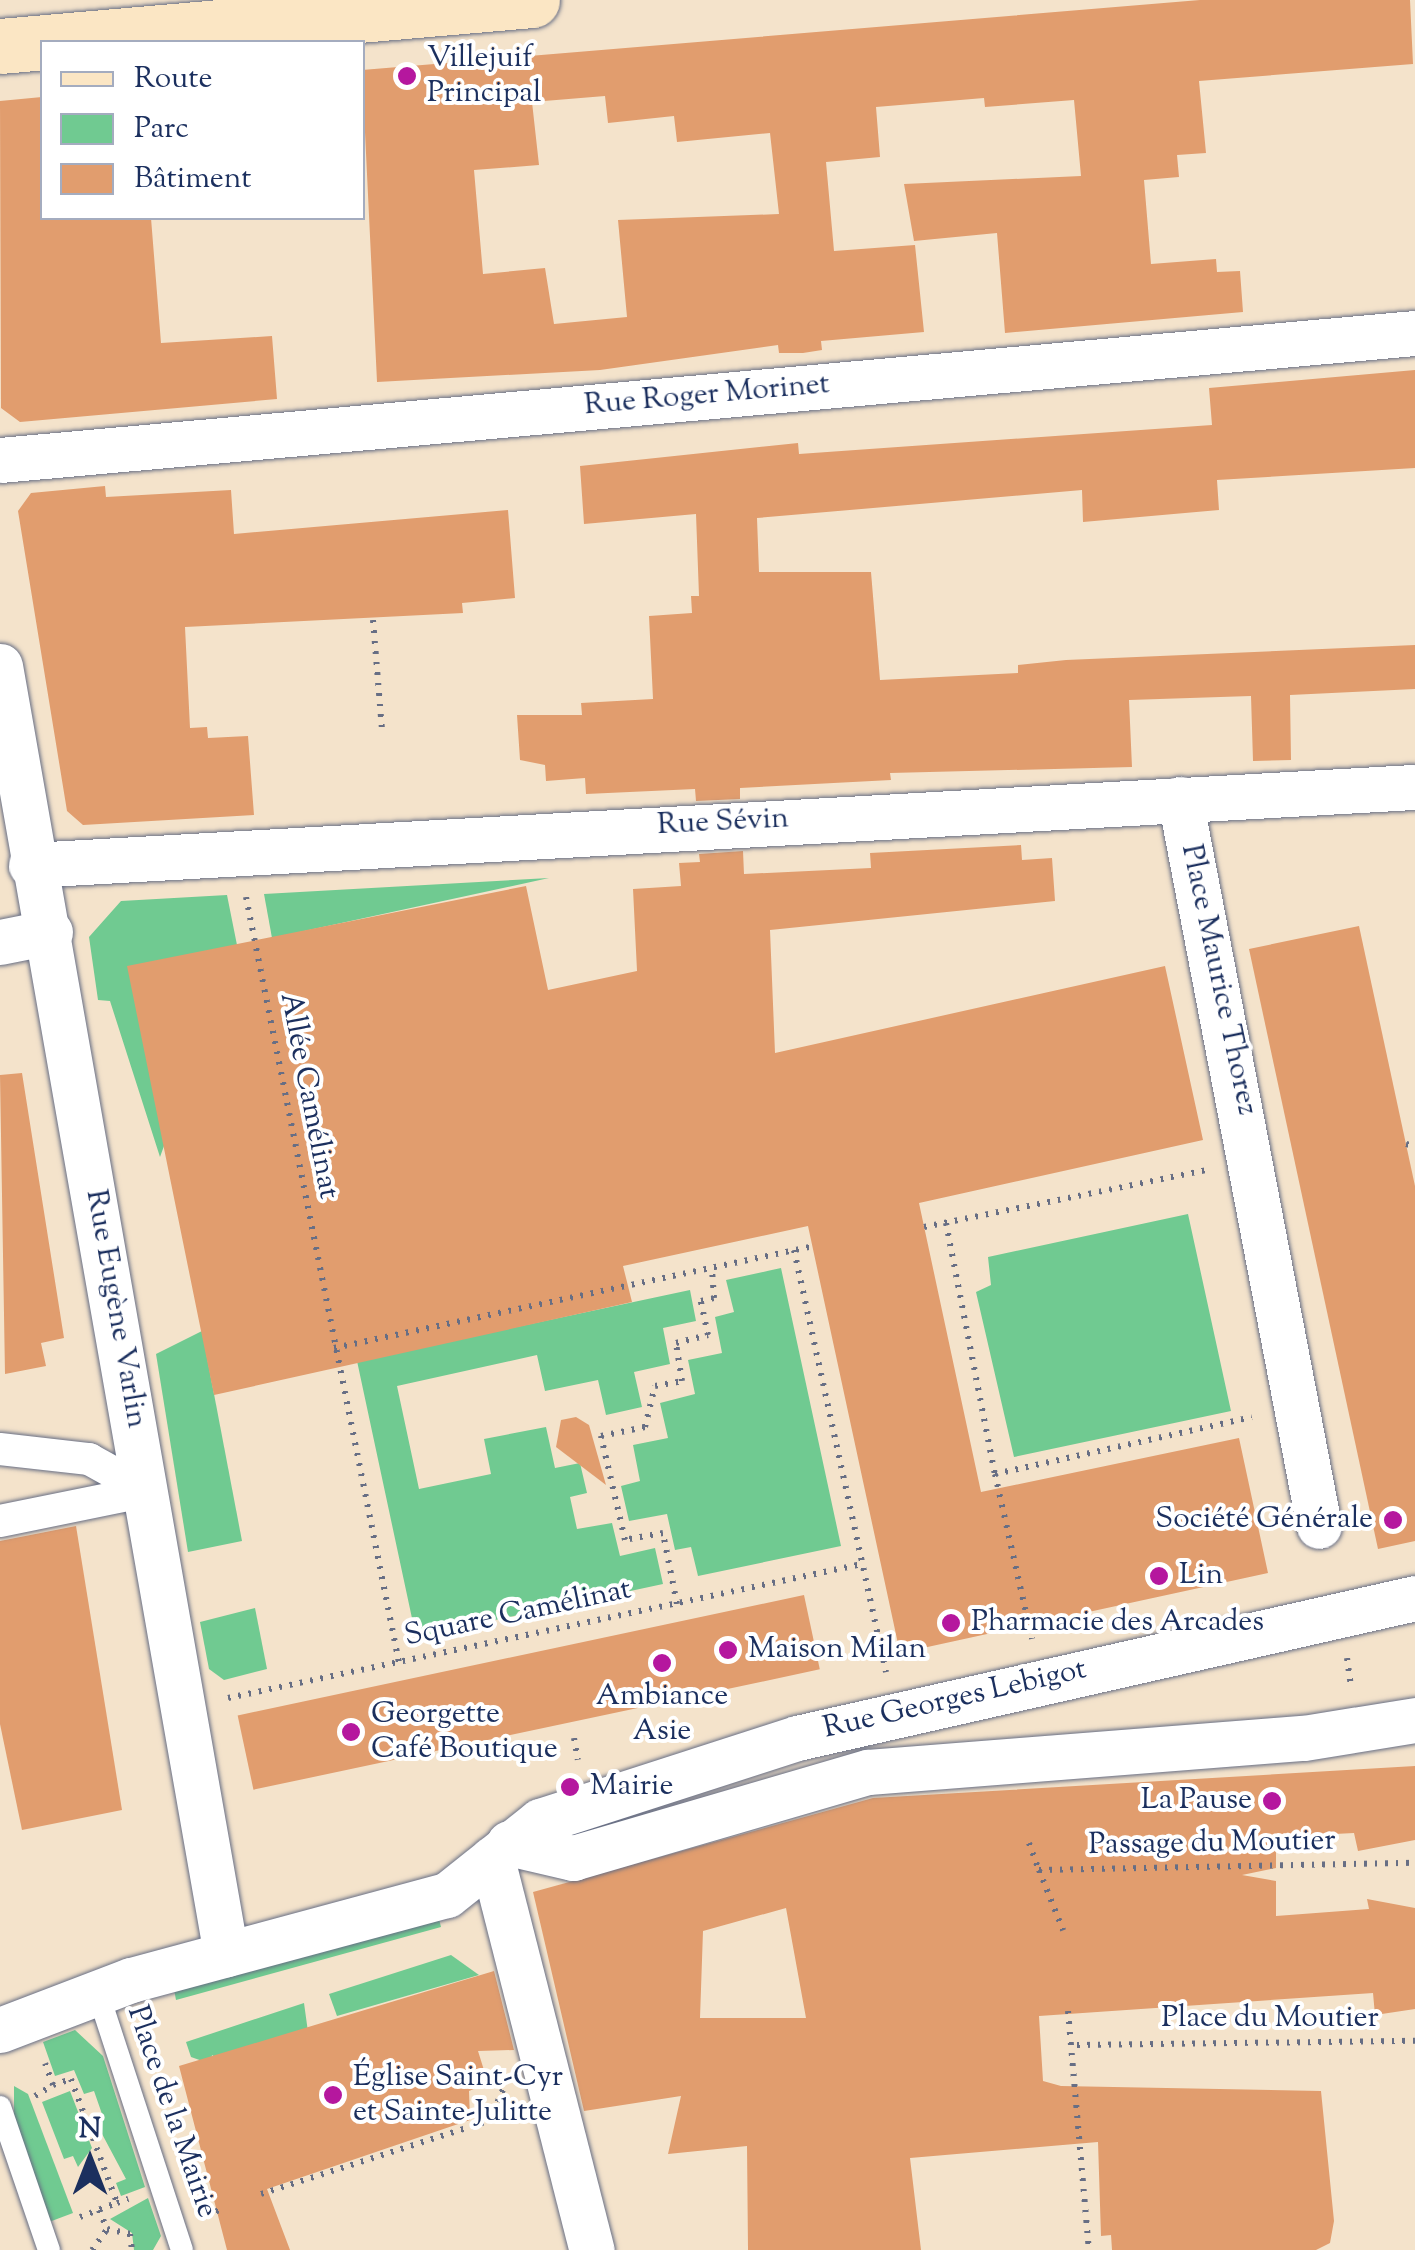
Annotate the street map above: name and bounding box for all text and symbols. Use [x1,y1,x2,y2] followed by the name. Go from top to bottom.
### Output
[40,40,365,220] legend
[427,41,541,112] place label: Villejuif Principal
[134,58,213,101] text: Route
[396,65,418,87] marker: Villejuif Principal
[134,108,189,151] text: Parc
[134,158,251,201] text: Bâtiment
[583,367,831,425] street label: Rue Roger Morinet
[656,802,790,844] street label: Rue Sévin
[1172,841,1264,1119] street label: Place Maurice Thorez
[270,990,346,1202] street label: Allée Camélinat
[76,1187,154,1431] street label: Rue Eugène Varlin
[1155,1502,1373,1538] place label: Société Générale
[1382,1509,1404,1531] marker: Société Générale
[1179,1558,1223,1594] place label: Lin
[1148,1565,1170,1587] marker: Lin
[401,1572,635,1656] street label: Square Camélinat
[971,1605,1264,1641] place label: Pharmacie des Arcades
[940,1612,962,1634] marker: Pharmacie des Arcades
[748,1632,926,1668] place label: Maison Milan
[717,1639,739,1661] marker: Maison Milan
[651,1652,673,1674] marker: Ambiance Asie
[820,1652,1090,1748] street label: Rue Georges Lebigot
[596,1679,728,1750] place label: Ambiance Asie
[371,1697,558,1768] place label: Georgette Café Boutique
[340,1721,362,1743] marker: Georgette Café Boutique
[590,1769,673,1805] place label: Mairie
[559,1776,581,1798] marker: Mairie
[1141,1783,1252,1819] place label: La Pause
[1261,1790,1283,1812] marker: La Pause
[1088,1824,1336,1864] street label: Passage du Moutier
[118,2001,224,2223] street label: Place de la Mairie
[1161,2001,1379,2037] street label: Place du Moutier
[353,2060,563,2130] place label: Église Saint-Cyr et Sainte-Julitte
[322,2084,344,2106] marker: Église Saint-Cyr et Sainte-Julitte
[40,2110,140,2210] north arrow
[79,2110,101,2150] text: N

